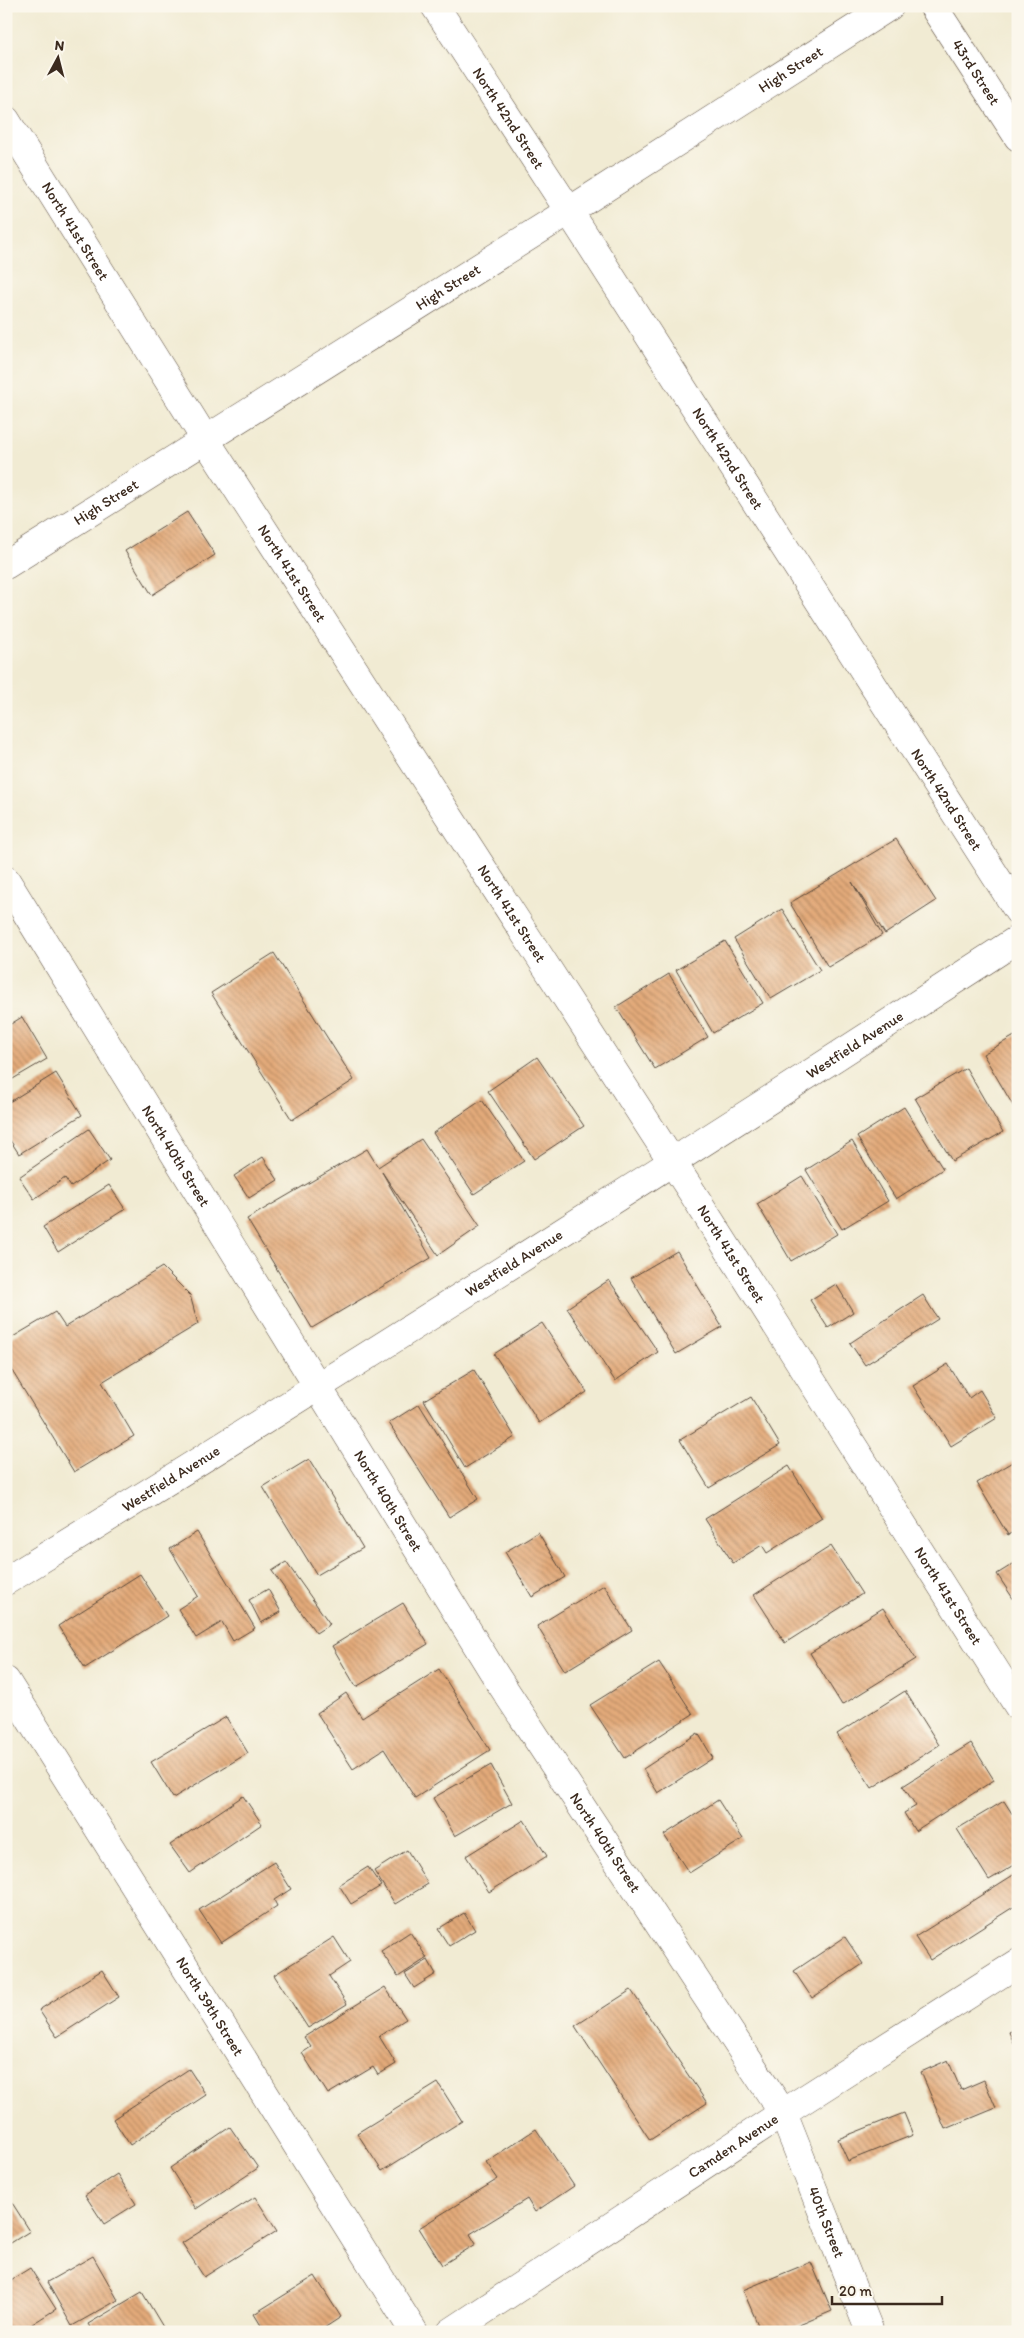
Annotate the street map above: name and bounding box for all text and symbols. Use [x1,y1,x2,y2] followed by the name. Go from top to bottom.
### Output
[32,32,82,82] north arrow
[948,36,1004,109] street label: 43rd Street
[54,37,65,55] text: N
[755,42,827,97] street label: High Street
[469,64,548,173] street label: North 42nd Street
[38,179,113,284] street label: North 41st Street
[412,260,484,314] street label: High Street
[688,404,767,513] street label: North 42nd Street
[70,475,142,529] street label: High Street
[254,521,330,626] street label: North 41st Street
[907,745,986,854] street label: North 42nd Street
[474,861,550,966] street label: North 41st Street
[803,1007,907,1083] street label: Westfield Avenue
[138,1102,214,1210] street label: North 40th Street
[693,1202,769,1307] street label: North 41st Street
[462,1225,566,1301] street label: Westfield Avenue
[119,1441,223,1516] street label: Westfield Avenue
[350,1447,426,1555] street label: North 40th Street
[910,1544,986,1649] street label: North 41st Street
[566,1789,645,1896] street label: North 40th Street
[172,1954,248,2060] street label: North 39th Street
[685,2110,782,2182] street label: Camden Avenue
[804,2184,849,2261] street label: 40th Street
[832,2273,942,2305] scale bar
[839,2282,873,2300] text: 20 m

